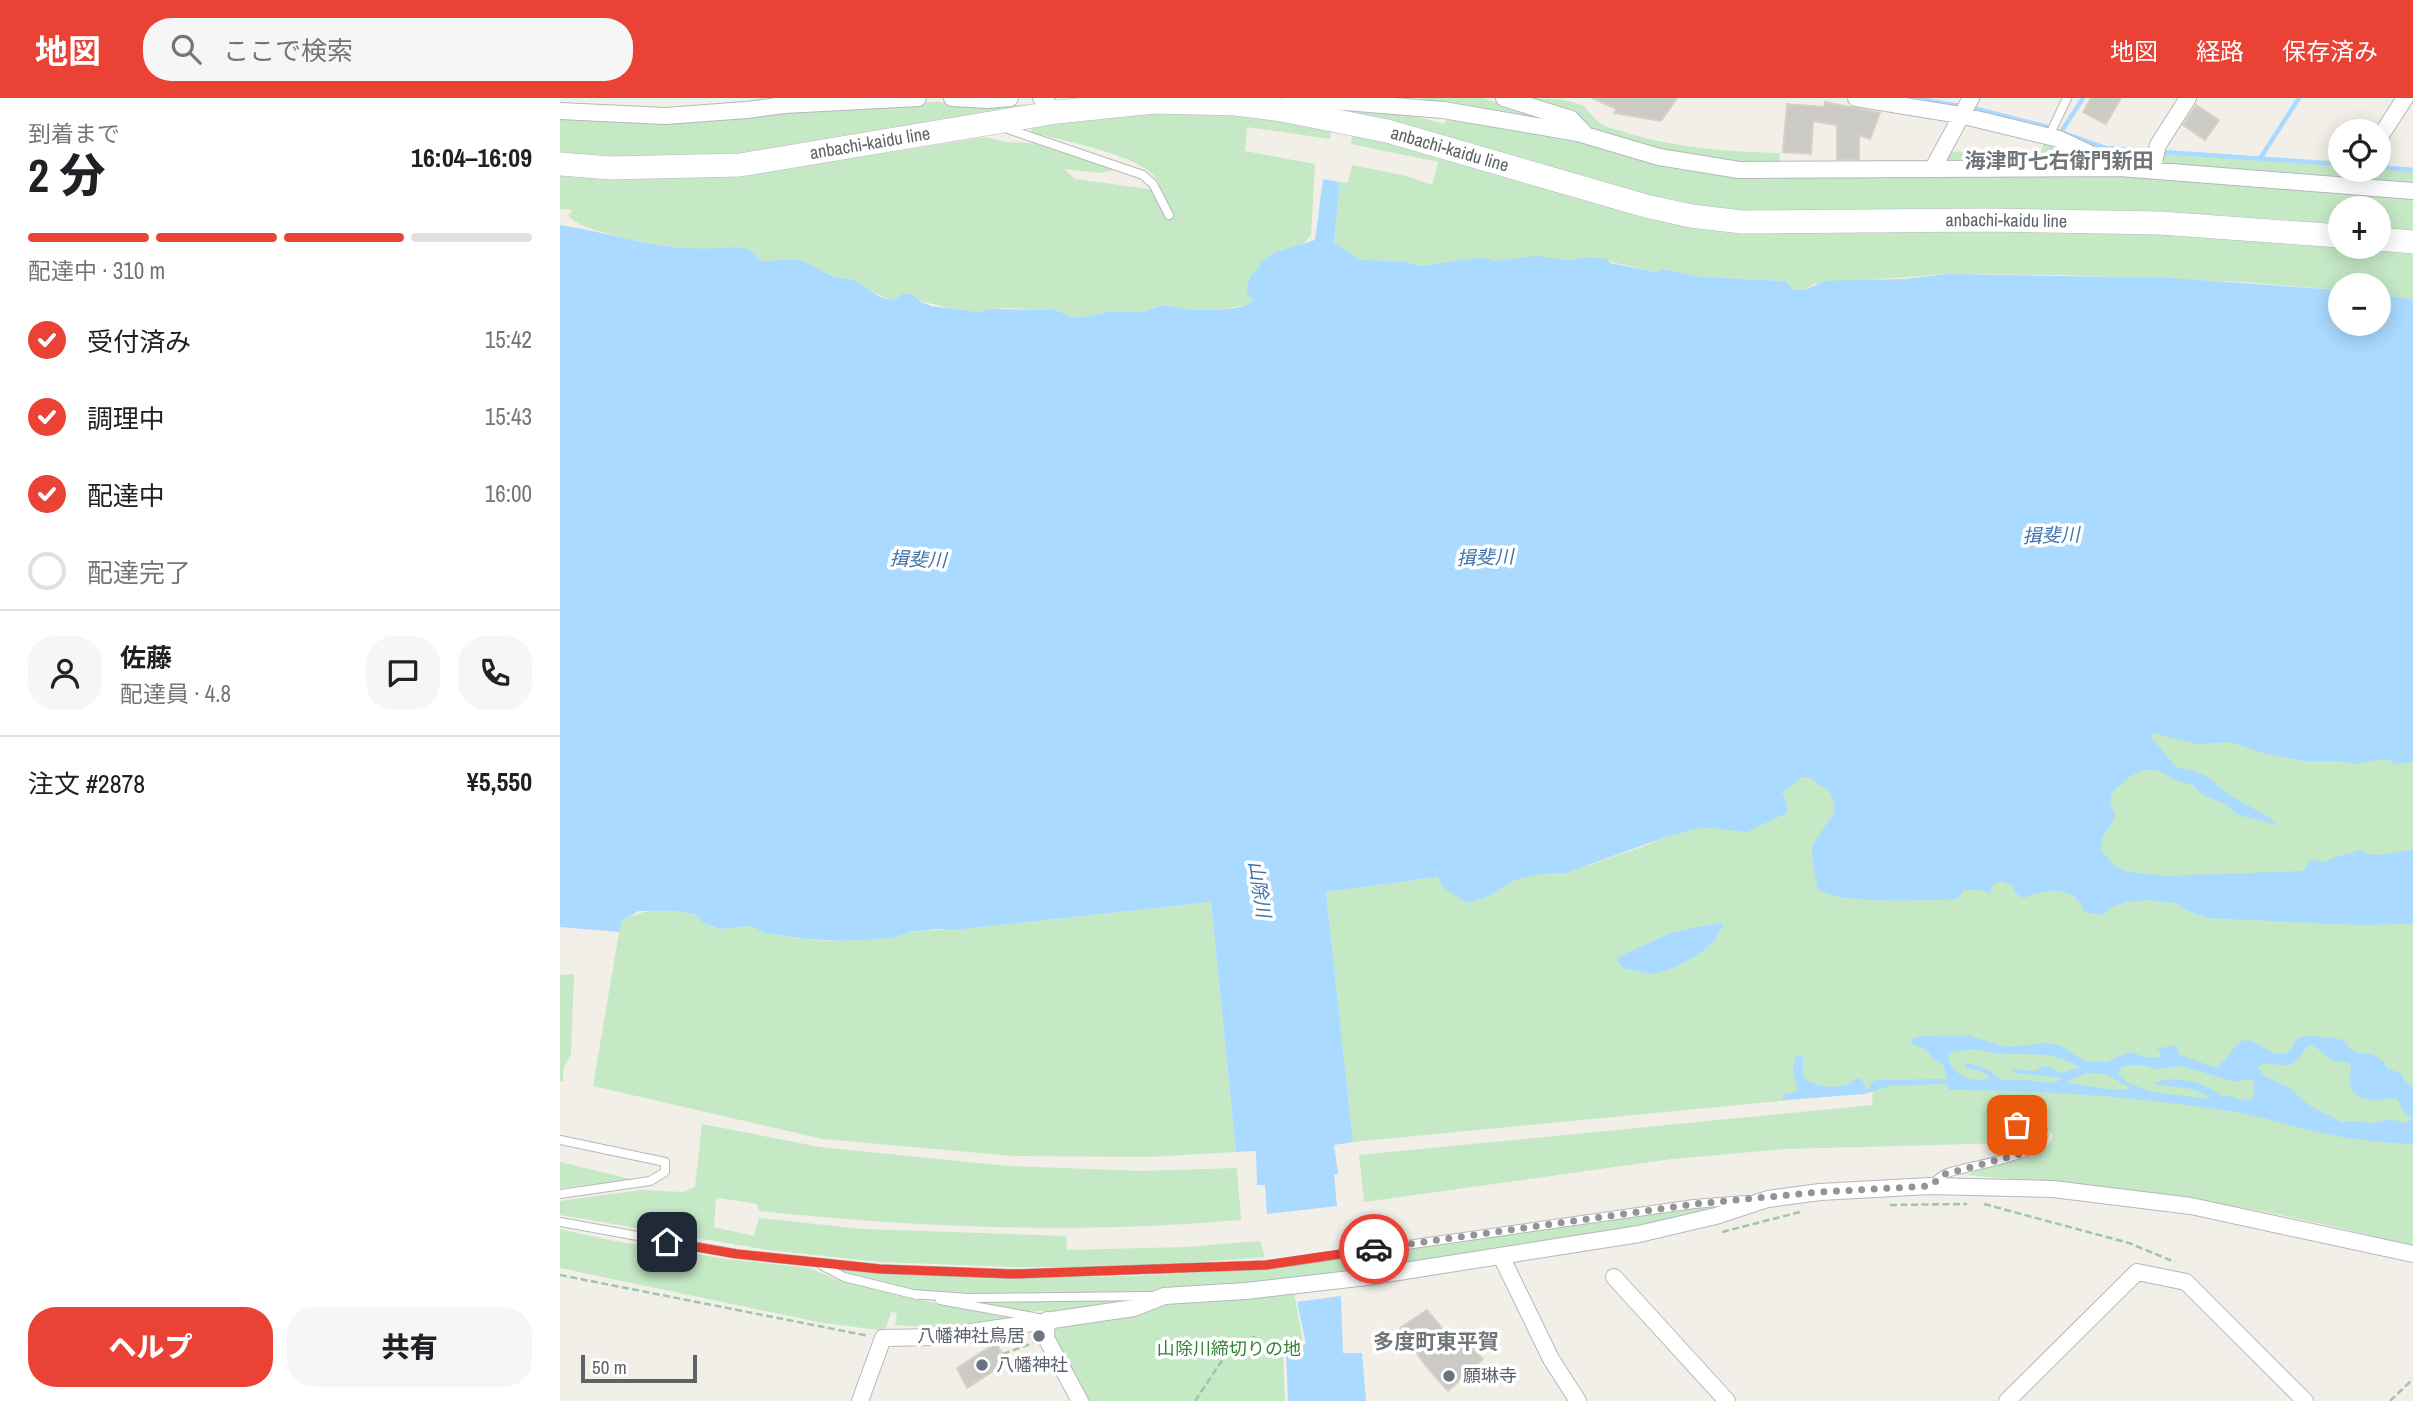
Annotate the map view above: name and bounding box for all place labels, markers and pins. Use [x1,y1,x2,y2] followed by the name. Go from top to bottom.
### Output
[1987,1095,2047,1155] pin
[637,1212,697,1272] pin
[917,1323,1025,1348] place label: 八幡神社鳥居
[1031,1328,1047,1344] marker: 八幡神社鳥居
[996,1352,1068,1377] place label: 八幡神社
[974,1357,990,1373] marker: 八幡神社
[1463,1363,1517,1388] place label: 願琳寺
[1441,1368,1457,1384] marker: 願琳寺

